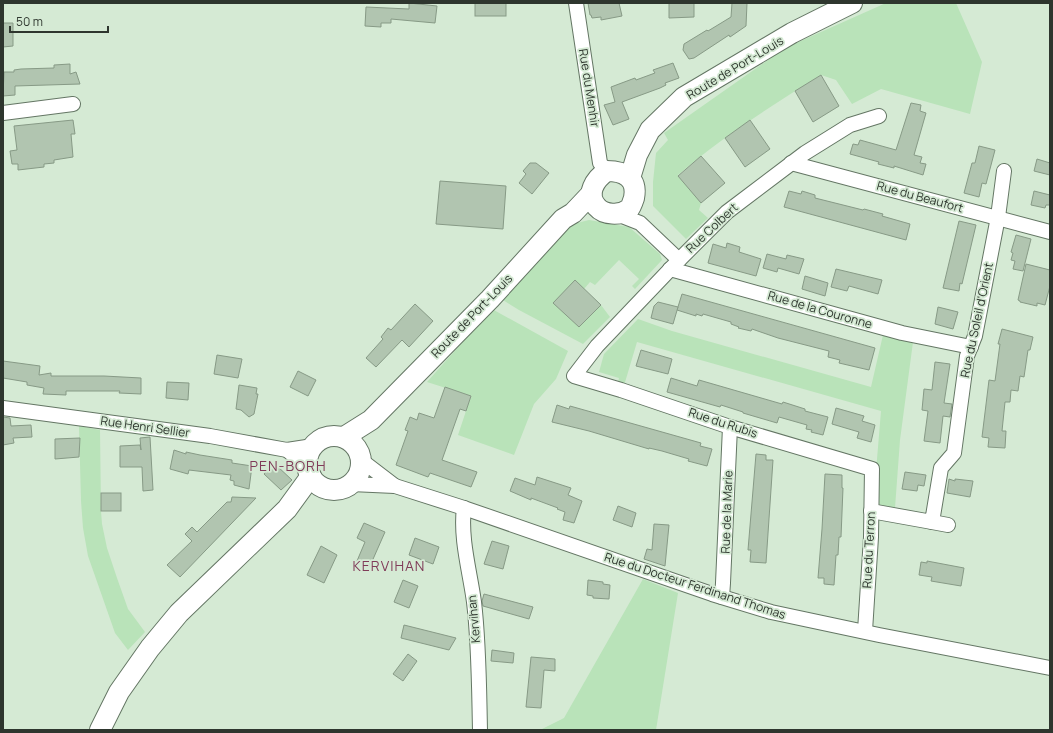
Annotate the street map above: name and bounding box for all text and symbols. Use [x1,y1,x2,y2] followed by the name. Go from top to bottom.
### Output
[10,8,108,34] scale bar
[16,13,43,30] text: 50 m
[683,32,786,103] street label: Route de Port-Louis
[575,48,604,129] street label: Rue du Menhir
[875,177,966,216] street label: Rue du Beaufort
[682,199,742,256] street label: Rue Colbert
[956,261,997,379] street label: Rue du Soleil d'Orient
[427,270,516,361] street label: Route de Port-Louis
[766,286,874,333] street label: Rue de la Couronne
[686,403,760,442] street label: Rue du Rubis
[99,412,191,441] street label: Rue Henri Sellier
[249,456,327,475] district label: PEN-BORH
[717,470,736,554] street label: Rue de la Marie
[858,511,879,589] street label: Rue du Terron
[602,548,788,623] street label: Rue du Docteur Ferdinand Thomas
[353,556,425,575] district label: KERVIHAN
[463,594,484,644] street label: Kervihan

